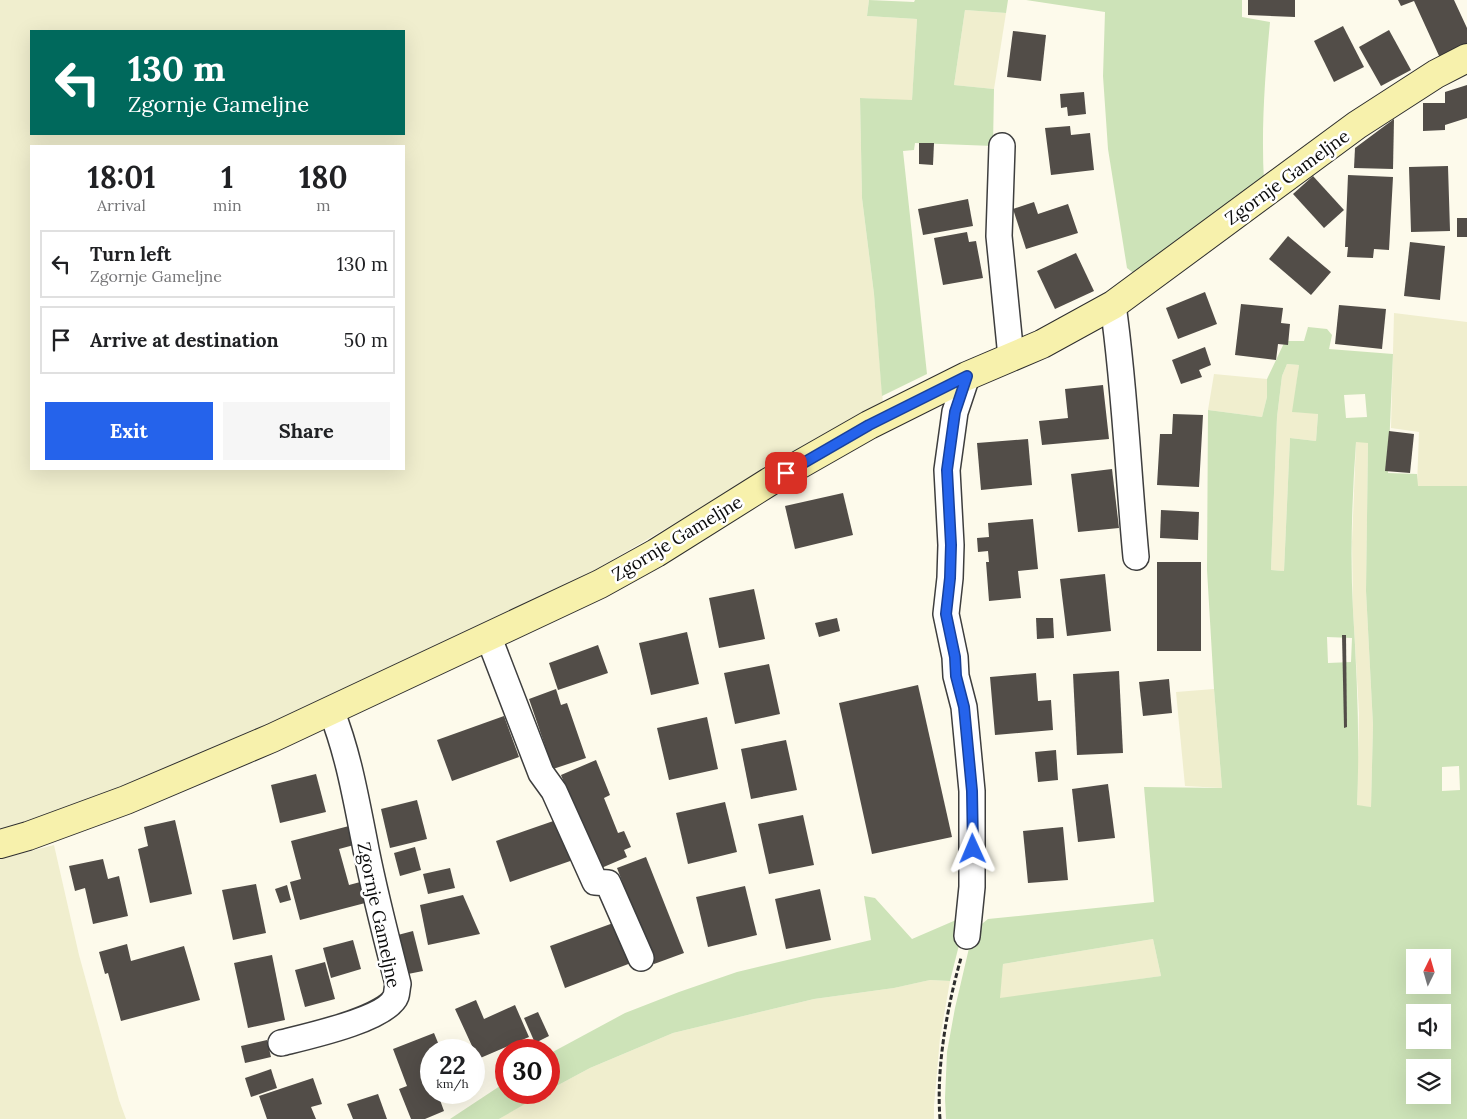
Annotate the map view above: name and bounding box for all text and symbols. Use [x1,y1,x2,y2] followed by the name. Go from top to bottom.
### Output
[128,46,225,91] text: 130 m
[45,50,110,115] icon: left
[128,90,309,118] text: Zgornje Gameljne
[1220,124,1354,230] street label: Zgornje Gameljne
[87,158,156,196] text: 18:01
[221,158,233,196] text: 1
[299,158,348,196] text: 180
[97,195,146,215] text: Arrival
[213,195,242,215] text: min
[316,195,330,215] text: m
[90,242,171,266] text: Turn left
[47,250,75,278] icon: left
[337,252,388,276] text: 130 m
[90,266,222,286] text: Zgornje Gameljne
[47,326,75,354] icon: arrive
[90,328,279,352] text: Arrive at destination
[344,328,388,352] text: 50 m
[45,402,213,460] button: Exit
[223,402,390,460] button: Share
[765,452,807,494] pin
[772,459,800,487] icon: arrive
[608,490,747,586] street label: Zgornje Gameljne
[946,822,998,874] position arrow
[352,840,406,990] street label: Zgornje Gameljne
[1406,949,1451,994] north arrow
[1406,949,1451,1104] map controls
[1406,1004,1451,1049] button: sound
[495,1039,560,1104] speed limit sign: 30
[439,1049,466,1081] text: 22
[1406,1059,1451,1104] button: layers
[436,1076,469,1091] text: km/h

